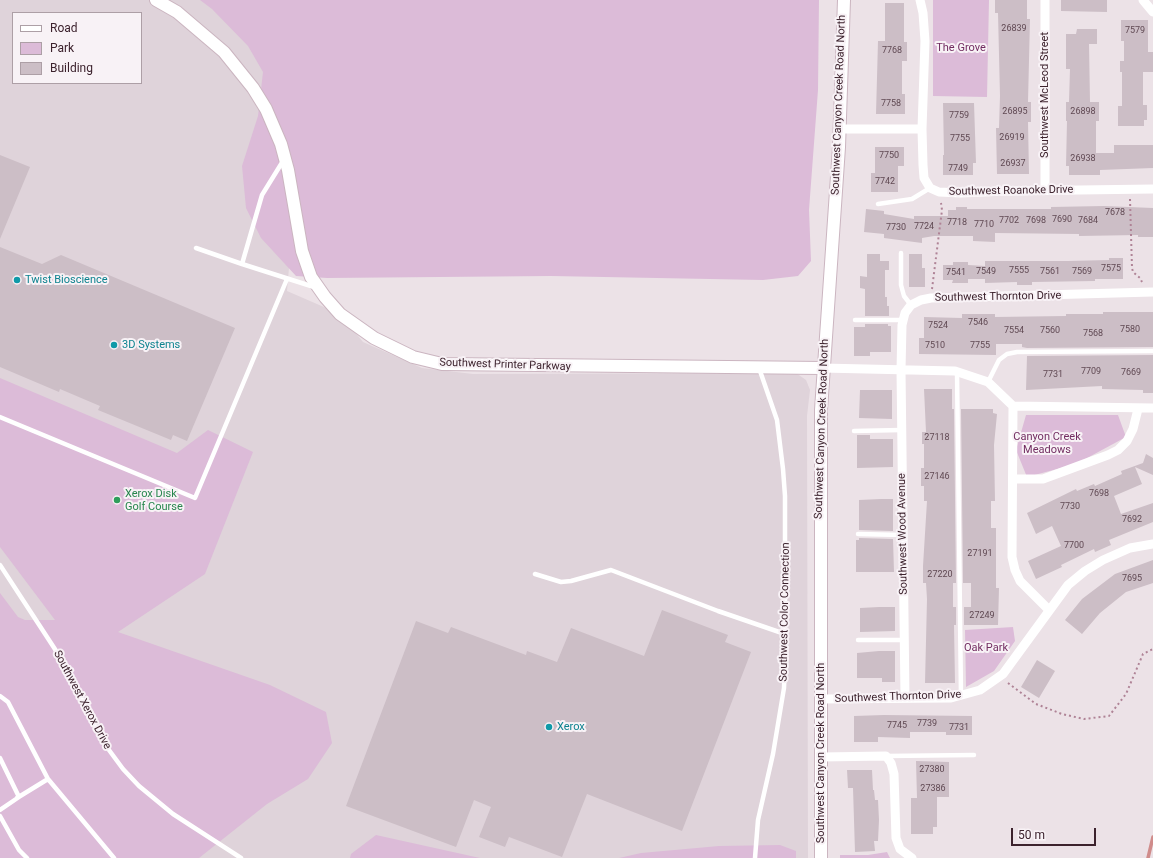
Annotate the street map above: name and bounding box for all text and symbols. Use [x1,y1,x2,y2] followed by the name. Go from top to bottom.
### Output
[12,12,142,84] legend
[829,15,849,195] street label: Southwest Canyon Creek Road North
[50,21,78,35] text: Road
[1001,24,1027,34] house number: 26839
[1125,26,1145,36] house number: 7579
[1038,32,1052,158] street label: Southwest McLeod Street
[50,41,74,55] text: Park
[936,41,986,55] park label: The Grove
[882,46,902,56] house number: 7768
[50,61,93,75] text: Building
[881,99,901,109] house number: 7758
[1002,107,1028,117] house number: 26895
[1070,107,1096,117] house number: 26898
[949,111,969,121] house number: 7759
[999,133,1025,143] house number: 26919
[950,134,970,144] house number: 7755
[879,151,899,161] house number: 7750
[1070,154,1096,164] house number: 26938
[1000,159,1026,169] house number: 26937
[948,164,968,174] house number: 7749
[875,177,895,187] house number: 7742
[949,183,1073,199] street label: Southwest Roanoke Drive
[1105,208,1125,218] house number: 7678
[1052,215,1072,225] house number: 7690
[999,216,1019,226] house number: 7702
[1026,216,1046,226] house number: 7698
[1078,216,1098,226] house number: 7684
[947,218,967,228] house number: 7718
[974,220,994,230] house number: 7710
[914,222,934,232] house number: 7724
[886,223,906,233] house number: 7730
[1101,264,1121,274] house number: 7575
[1009,266,1029,276] house number: 7555
[976,267,996,277] house number: 7549
[1040,267,1060,277] house number: 7561
[1072,267,1092,277] house number: 7569
[946,268,966,278] house number: 7541
[25,273,108,287] place label: Twist Bioscience
[12,275,22,285] marker: Twist Bioscience
[935,289,1061,305] street label: Southwest Thornton Drive
[968,318,988,328] house number: 7546
[928,321,948,331] house number: 7524
[1120,325,1140,335] house number: 7580
[1004,326,1024,336] house number: 7554
[1040,326,1060,336] house number: 7560
[1083,329,1103,339] house number: 7568
[122,338,180,352] place label: 3D Systems
[812,339,832,519] street label: Southwest Canyon Creek Road North
[109,340,119,350] marker: 3D Systems
[925,341,945,351] house number: 7510
[970,341,990,351] house number: 7755
[439,356,571,374] street label: Southwest Printer Parkway
[1081,367,1101,377] house number: 7709
[1121,368,1141,378] house number: 7669
[1043,370,1063,380] house number: 7731
[1013,430,1081,456] park label: Canyon Creek Meadows
[924,433,950,443] house number: 27118
[924,472,950,482] house number: 27146
[895,473,911,595] street label: Southwest Wood Avenue
[125,487,183,513] place label: Xerox Disk Golf Course
[1089,489,1109,499] house number: 7698
[112,495,122,505] marker: Xerox Disk Golf Course
[1060,502,1080,512] house number: 7730
[1122,515,1142,525] house number: 7692
[1064,541,1084,551] house number: 7700
[777,542,793,682] street label: Southwest Color Connection
[967,549,993,559] house number: 27191
[927,570,953,580] house number: 27220
[1122,574,1142,584] house number: 7695
[969,611,995,621] house number: 27249
[964,641,1008,655] park label: Oak Park
[50,648,114,752] street label: Southwest Xerox Drive
[814,663,828,843] street label: Southwest Canyon Creek Road North
[835,688,961,706] street label: Southwest Thornton Drive
[917,719,937,729] house number: 7739
[557,720,585,734] place label: Xerox
[887,721,907,731] house number: 7745
[544,722,554,732] marker: Xerox
[949,723,969,733] house number: 7731
[919,765,945,775] house number: 27380
[920,784,946,794] house number: 27386
[1013,820,1098,846] scale bar
[1018,828,1045,842] text: 50 m

